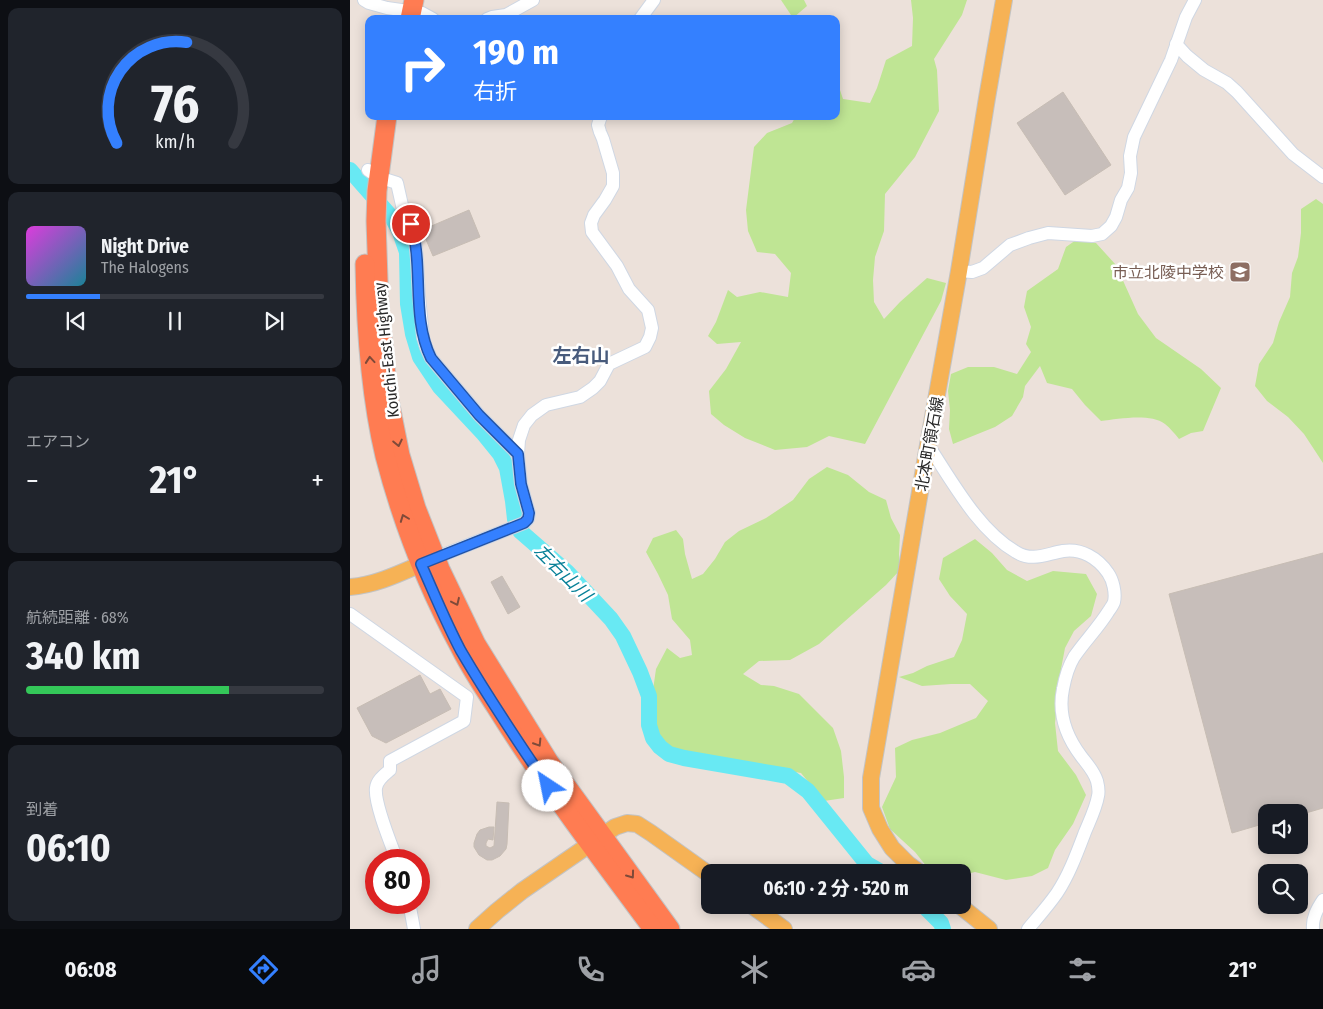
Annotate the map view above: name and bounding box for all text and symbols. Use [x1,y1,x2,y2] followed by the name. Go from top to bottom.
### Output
[473,31,559,73] text: 190 m
[390,35,455,100] icon: right
[151,73,199,136] text: 76
[473,78,517,105] text: 右折
[155,131,195,153] text: km/h
[390,203,432,245] pin
[397,210,425,238] icon: arrive
[101,235,189,258] text: Night Drive
[101,258,189,277] text: The Halogens
[1228,260,1252,284] school or university icon: 市立北陵中学校
[1112,263,1224,282] place label: 市立北陵中学校
[370,281,403,418] street label: Kouchi-East Highway
[62,307,90,335] icon: previous
[161,307,189,335] icon: pause
[260,307,288,335] icon: next
[552,344,610,367] district label: 左右山
[365,356,376,364] one-way arrow
[912,395,947,493] street label: 北本町領石線
[26,432,90,451] text: エアコン
[392,439,403,447] one-way arrow
[150,457,200,503] text: 21°
[26,464,39,497] text: −
[311,464,324,497] text: +
[400,514,410,523] one-way arrow
[530,540,598,608] water label: 左右山川
[450,597,460,606] one-way arrow
[26,608,129,627] text: 航続距離 · 68%
[26,633,140,679] text: 340 km
[531,737,541,746] one-way arrow
[521,759,573,811] position arrow
[26,800,58,819] text: 到着
[1258,804,1308,914] map controls
[1258,804,1308,854] button: sound
[26,825,111,871] text: 06:10
[365,849,430,914] speed limit sign: 80
[1258,864,1308,914] button: search
[625,870,634,879] one-way arrow
[763,877,909,900] text: 06:10 · 2 分 · 520 m
[246,952,281,987] icon: directions
[409,952,444,987] icon: music
[573,952,608,987] icon: phone
[737,952,772,987] icon: climate
[901,952,936,987] icon: car
[1065,952,1100,987] icon: filters
[64,956,117,983] text: 06:08
[1229,956,1259,983] text: 21°

